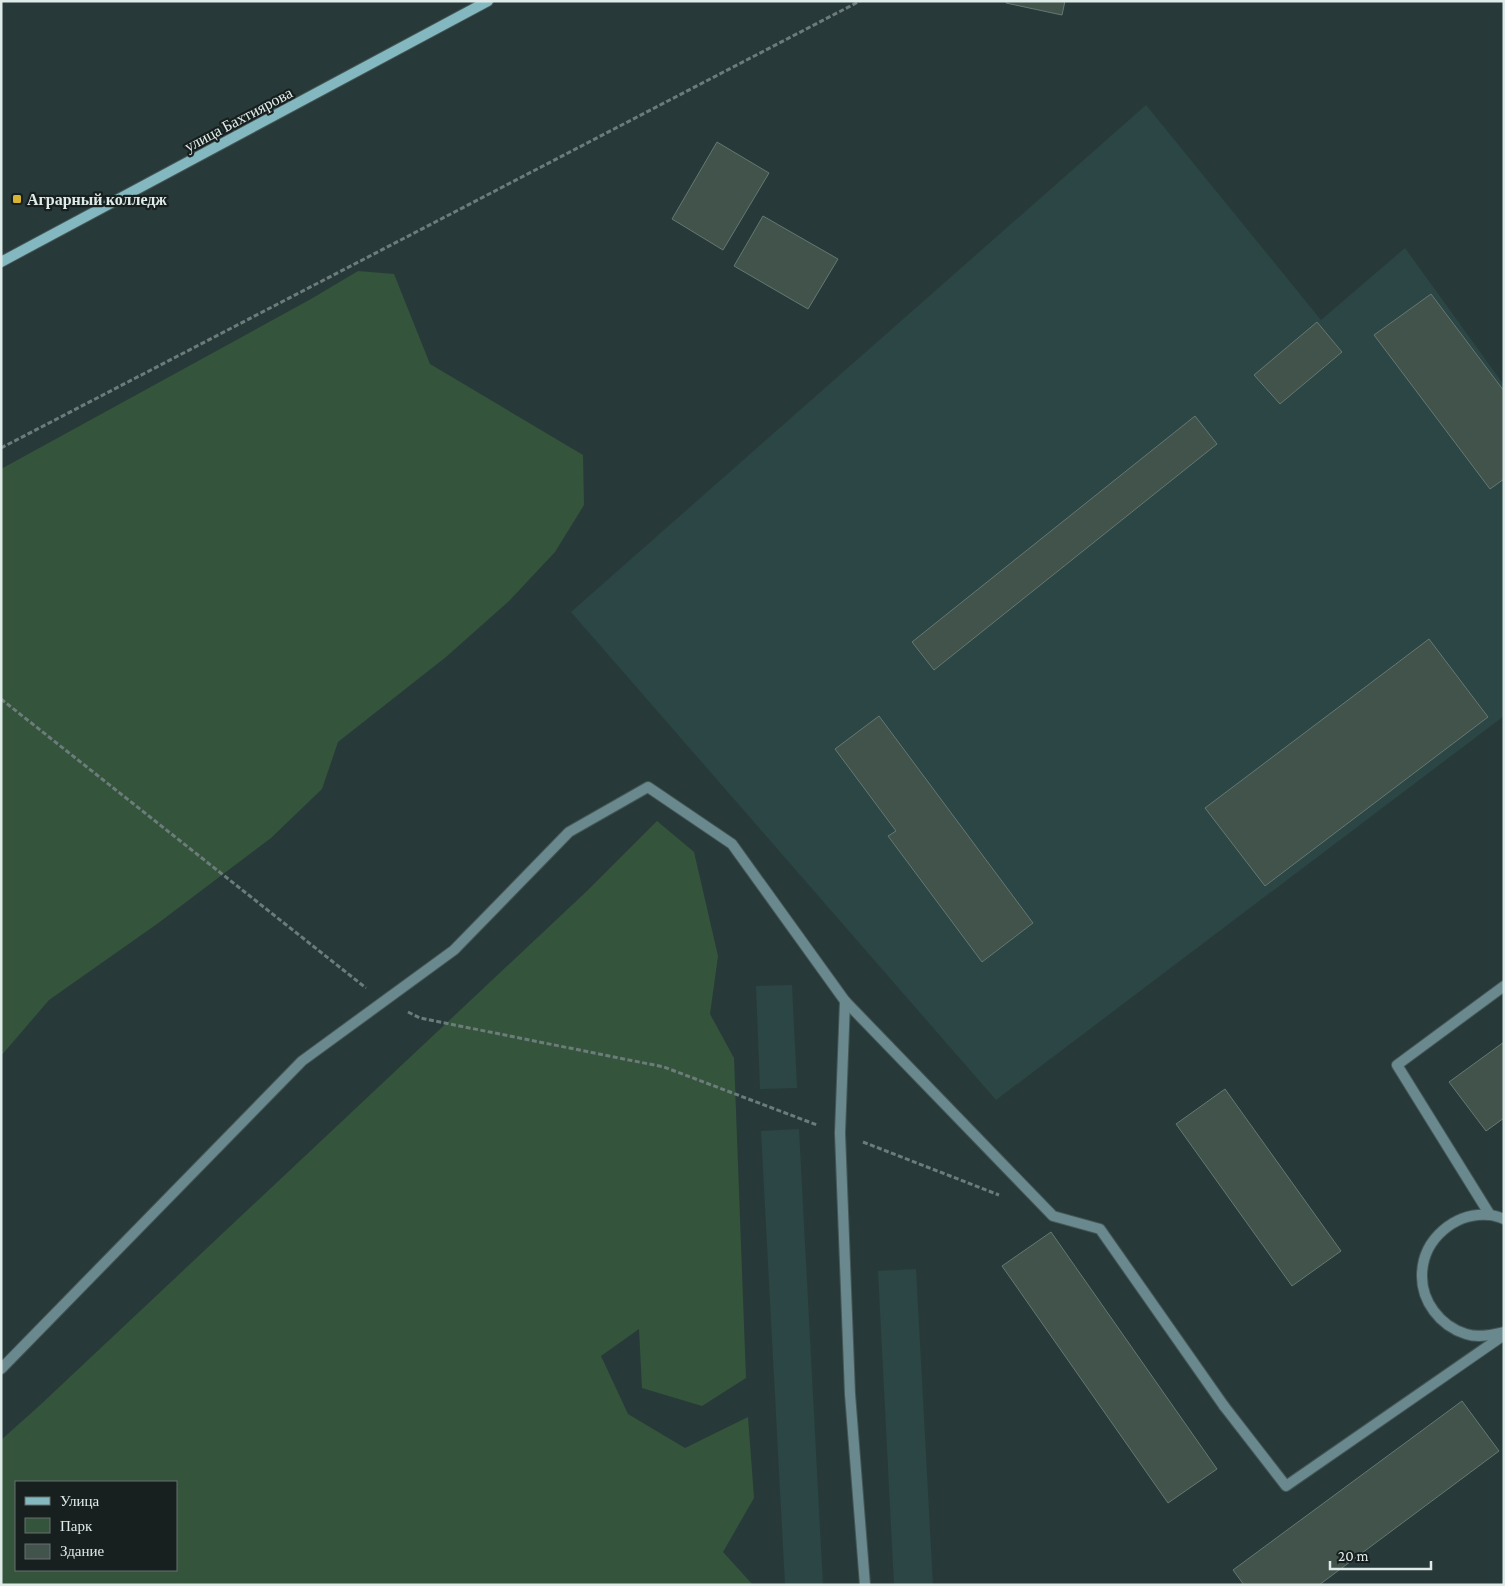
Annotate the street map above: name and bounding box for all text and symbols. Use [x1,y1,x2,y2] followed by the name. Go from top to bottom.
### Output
[181,84,296,156] street label: улица Бахтиярова
[27,191,167,209] place label: Аграрный колледж
[11,193,23,205] marker: Аграрный колледж
[15,1481,178,1571] legend
[60,1493,99,1509] text: Улица
[60,1518,93,1534] text: Парк
[1330,1538,1431,1570] scale bar
[60,1543,104,1559] text: Здание
[1338,1548,1369,1564] text: 20 m

